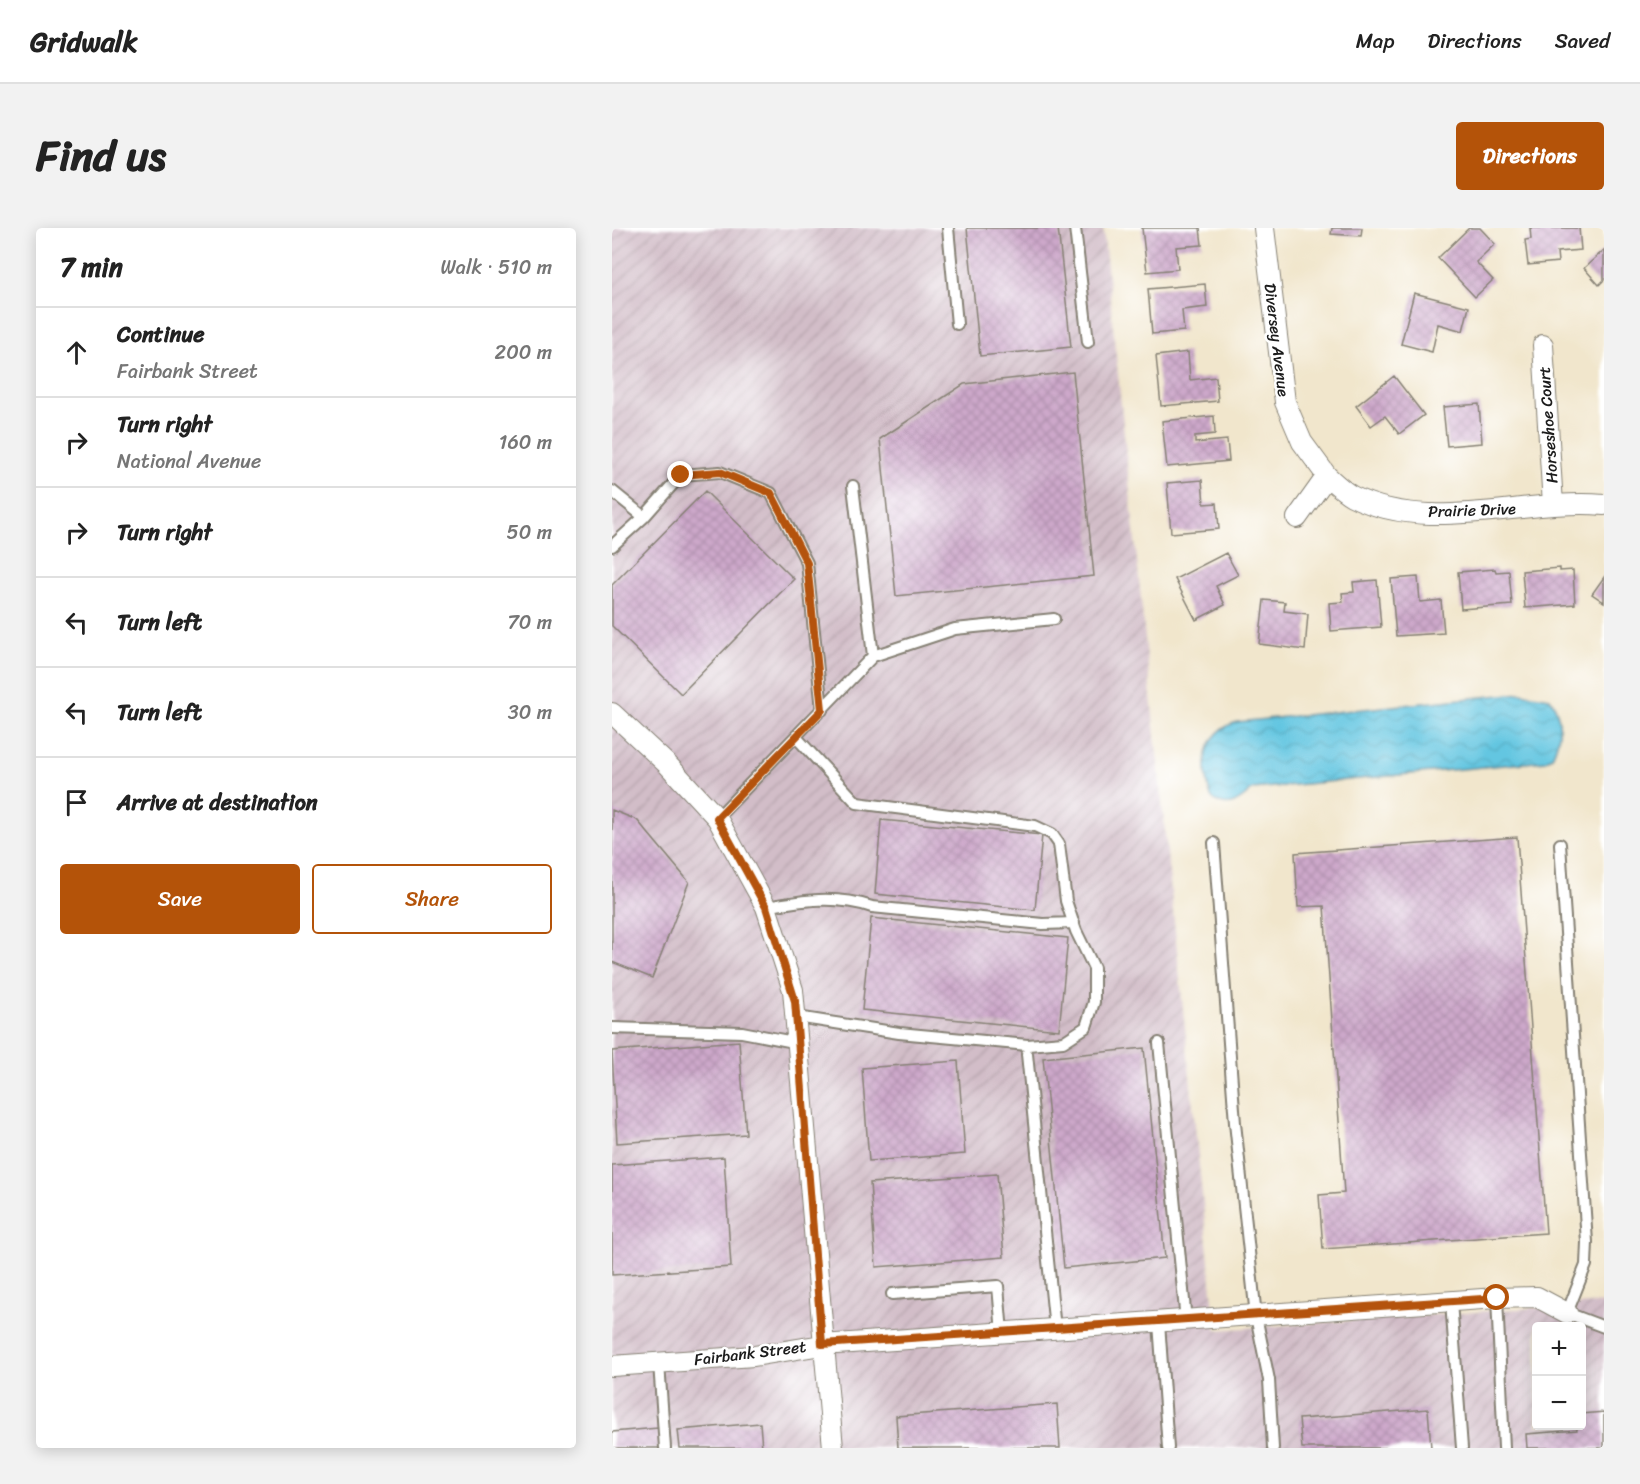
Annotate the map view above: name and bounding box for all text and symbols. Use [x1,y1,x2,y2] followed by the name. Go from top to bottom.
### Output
[30,17,138,66] text: Gridwalk
[1356,22,1394,60] text: Map
[1427,22,1522,60] text: Directions
[1555,22,1610,60] text: Saved
[36,119,166,193] text: Find us
[1456,122,1604,190] button: Directions
[60,244,123,290] text: 7 min
[440,250,552,285] text: Walk · 510 m
[1256,282,1298,399] street label: Diversey Avenue
[117,315,205,354] text: Continue
[495,335,552,370] text: 200 m
[60,336,93,369] icon: ahead
[117,354,258,389] text: Fairbank Street
[1529,366,1567,484] street label: Horseshoe Court
[117,405,212,444] text: Turn right
[499,425,552,460] text: 160 m
[60,426,93,459] icon: right
[117,444,261,479] text: National Avenue
[667,461,693,487] route end
[1428,494,1517,526] street label: Prairie Drive
[117,513,212,552] text: Turn right
[507,515,552,550] text: 50 m
[60,516,93,549] icon: right
[117,603,202,642] text: Turn left
[507,605,552,640] text: 70 m
[60,606,93,639] icon: left
[117,693,202,732] text: Turn left
[508,695,552,730] text: 30 m
[60,696,93,729] icon: left
[117,783,318,822] text: Arrive at destination
[60,786,93,819] icon: arrive
[60,864,300,934] button: Save
[312,864,552,934] button: Share
[1483,1284,1509,1310] route start
[1532,1322,1586,1430] map controls
[1532,1322,1586,1376] button: +
[692,1332,808,1374] street label: Fairbank Street
[1532,1376,1586,1430] button: −

